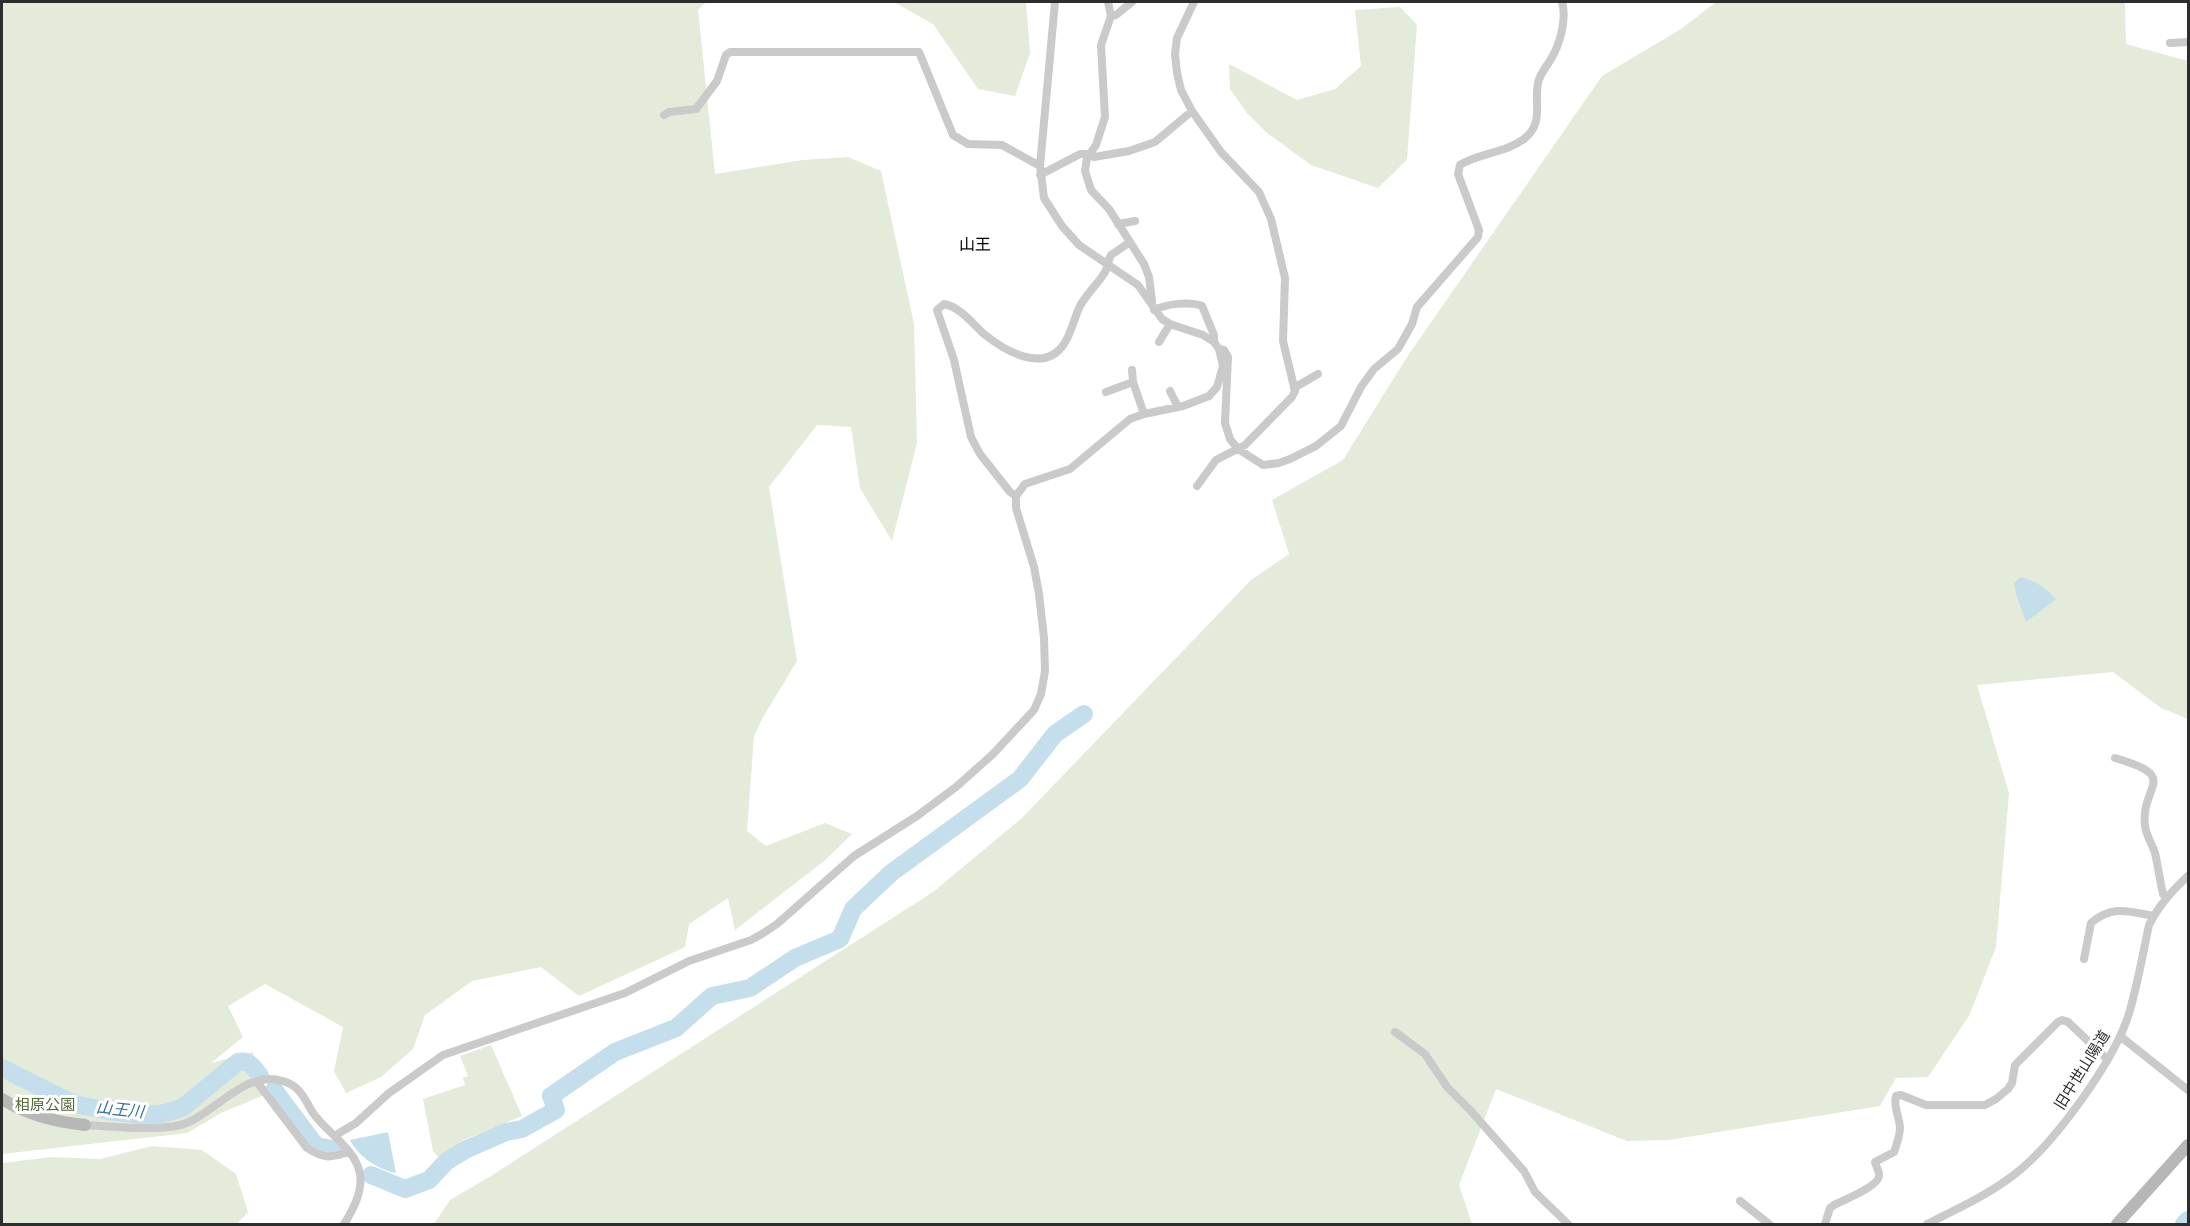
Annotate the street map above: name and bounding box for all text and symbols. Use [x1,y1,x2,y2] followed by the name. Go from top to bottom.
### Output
[959,234,991,253] district label: 山王
[2050,1027,2113,1112] street label: 旧中世山陽道
[15,1095,75,1113] park label: 相原公園
[95,1097,147,1121] water label: 山王川

